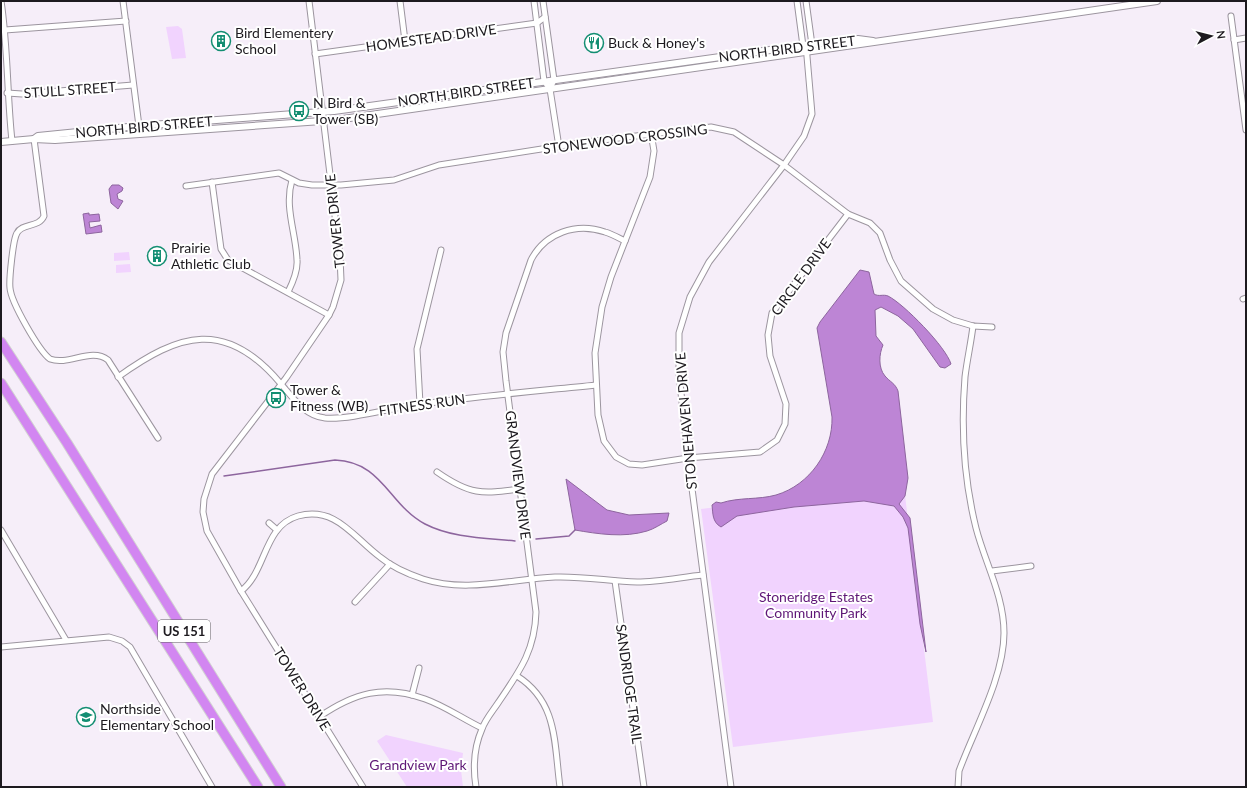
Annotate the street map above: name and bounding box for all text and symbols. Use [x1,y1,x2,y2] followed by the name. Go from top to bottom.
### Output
[1191,16,1231,56] north arrow
[365,20,497,55] street label: HOMESTEAD DRIVE
[235,24,334,57] place label: Bird Elementery School
[210,30,232,52] building icon: Bird Elementery School
[1214,30,1228,40] text: N
[583,32,605,54] restaurant icon: Buck & Honey's
[717,32,857,65] street label: NORTH BIRD STREET
[608,34,705,51] place label: Buck & Honey's
[396,73,536,110] street label: NORTH BIRD STREET
[23,78,118,101] street label: STULL STREET
[313,94,378,127] place label: N Bird & Tower (SB)
[288,100,310,122] bus stop icon: N Bird & Tower (SB)
[75,112,214,141] street label: NORTH BIRD STREET
[542,120,708,157] street label: STONEWOOD CROSSING
[321,173,348,269] street label: TOWER DRIVE
[767,235,834,319] street label: CIRCLE DRIVE
[171,239,251,272] place label: Prairie Athletic Club
[146,245,168,267] building icon: Prairie Athletic Club
[671,352,700,490] street label: STONEHAVEN DRIVE
[290,381,368,414] place label: Tower & Fitness (WB)
[265,387,287,409] bus stop icon: Tower & Fitness (WB)
[377,390,466,419] street label: FITNESS RUN
[502,409,535,540] street label: GRANDVIEW DRIVE
[759,588,873,621] park label: Stoneridge Estates Community Park
[158,620,210,642] road number: US 151
[613,623,646,745] street label: SANDRIDGE TRAIL
[270,644,335,733] street label: TOWER DRIVE
[100,700,214,733] place label: Northside Elementary School
[75,706,97,728] school or university icon: Northside Elementary School
[369,756,468,773] park label: Grandview Park

